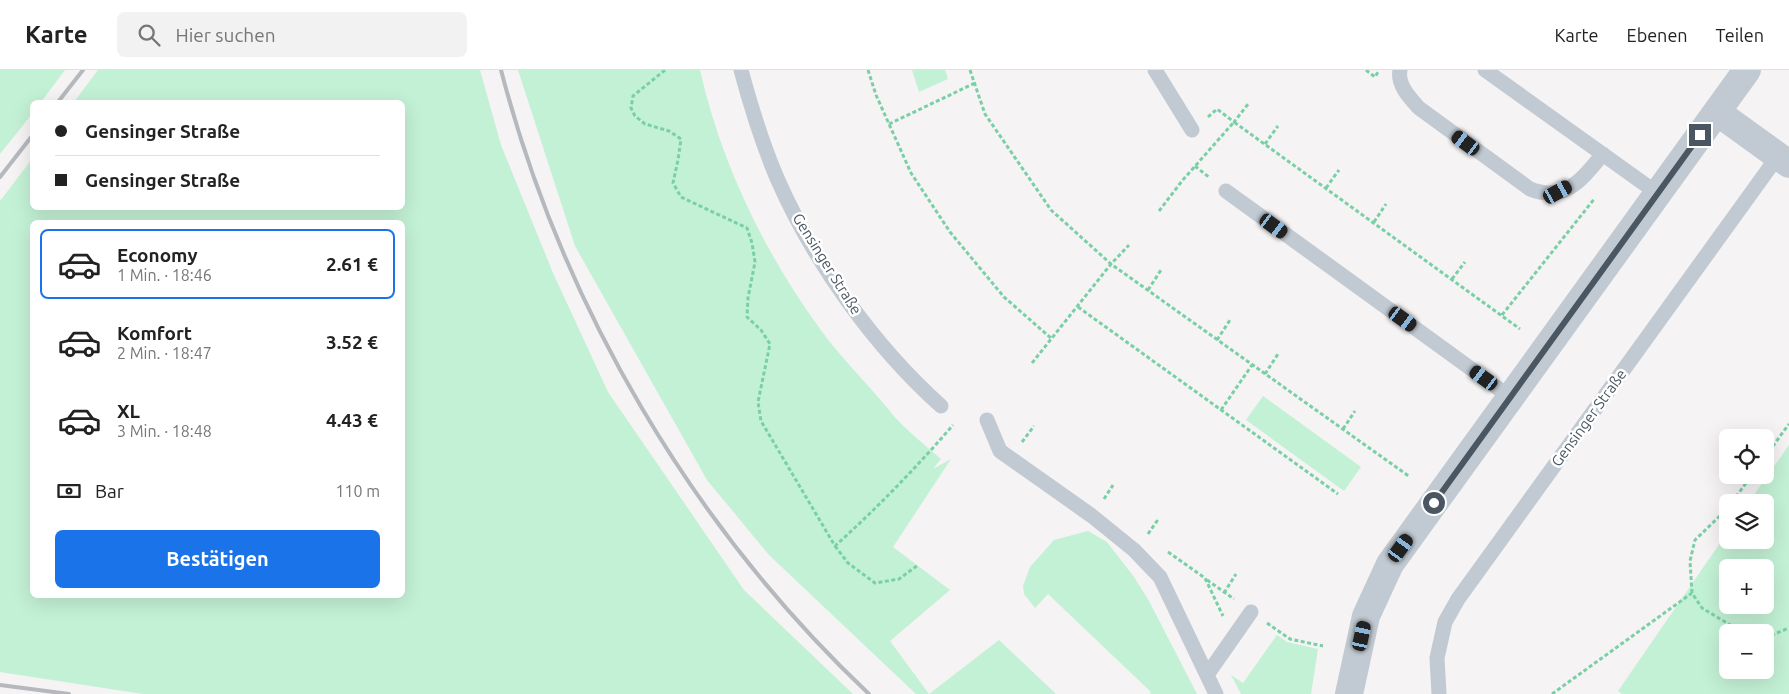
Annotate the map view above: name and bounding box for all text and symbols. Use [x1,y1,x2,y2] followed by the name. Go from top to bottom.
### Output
[117,12,467,57] search box
[25,21,87,48] text: Karte
[135,21,163,49] icon: search
[175,24,276,46] text: Hier suchen
[1555,25,1599,45] text: Karte
[1627,25,1688,45] text: Ebenen
[1716,25,1764,45] text: Teilen
[85,120,240,142] text: Gensinger Straße
[1689,124,1711,146] route end
[1449,128,1482,158] car
[85,169,240,191] text: Gensinger Straße
[1541,178,1574,206] car
[789,210,865,317] street label: Gensinger Straße
[1257,211,1290,241] car
[57,242,102,287] icon: car
[117,244,198,266] text: Economy
[326,253,378,275] text: 2.61 €
[117,266,212,284] text: 1 Min. · 18:46
[1386,304,1419,334] car
[57,320,102,365] icon: car
[117,322,192,344] text: Komfort
[326,331,378,353] text: 3.52 €
[117,344,212,362] text: 2 Min. · 18:47
[1467,363,1500,393] car
[1548,366,1630,470] street label: Gensinger Straße
[57,398,102,443] icon: car
[117,400,140,422] text: XL
[326,409,378,431] text: 4.43 €
[117,422,212,440] text: 3 Min. · 18:48
[1719,429,1774,679] map controls
[1719,429,1774,484] button: locate
[55,477,83,505] icon: cash
[95,480,124,502] text: Bar
[335,482,380,500] text: 110 m
[1423,492,1445,514] route start
[1719,494,1774,549] button: layers
[55,530,380,588] button: Bestätigen
[1386,531,1415,565] car
[1719,559,1774,614] button: +
[1351,620,1372,652] car
[1719,624,1774,679] button: −

